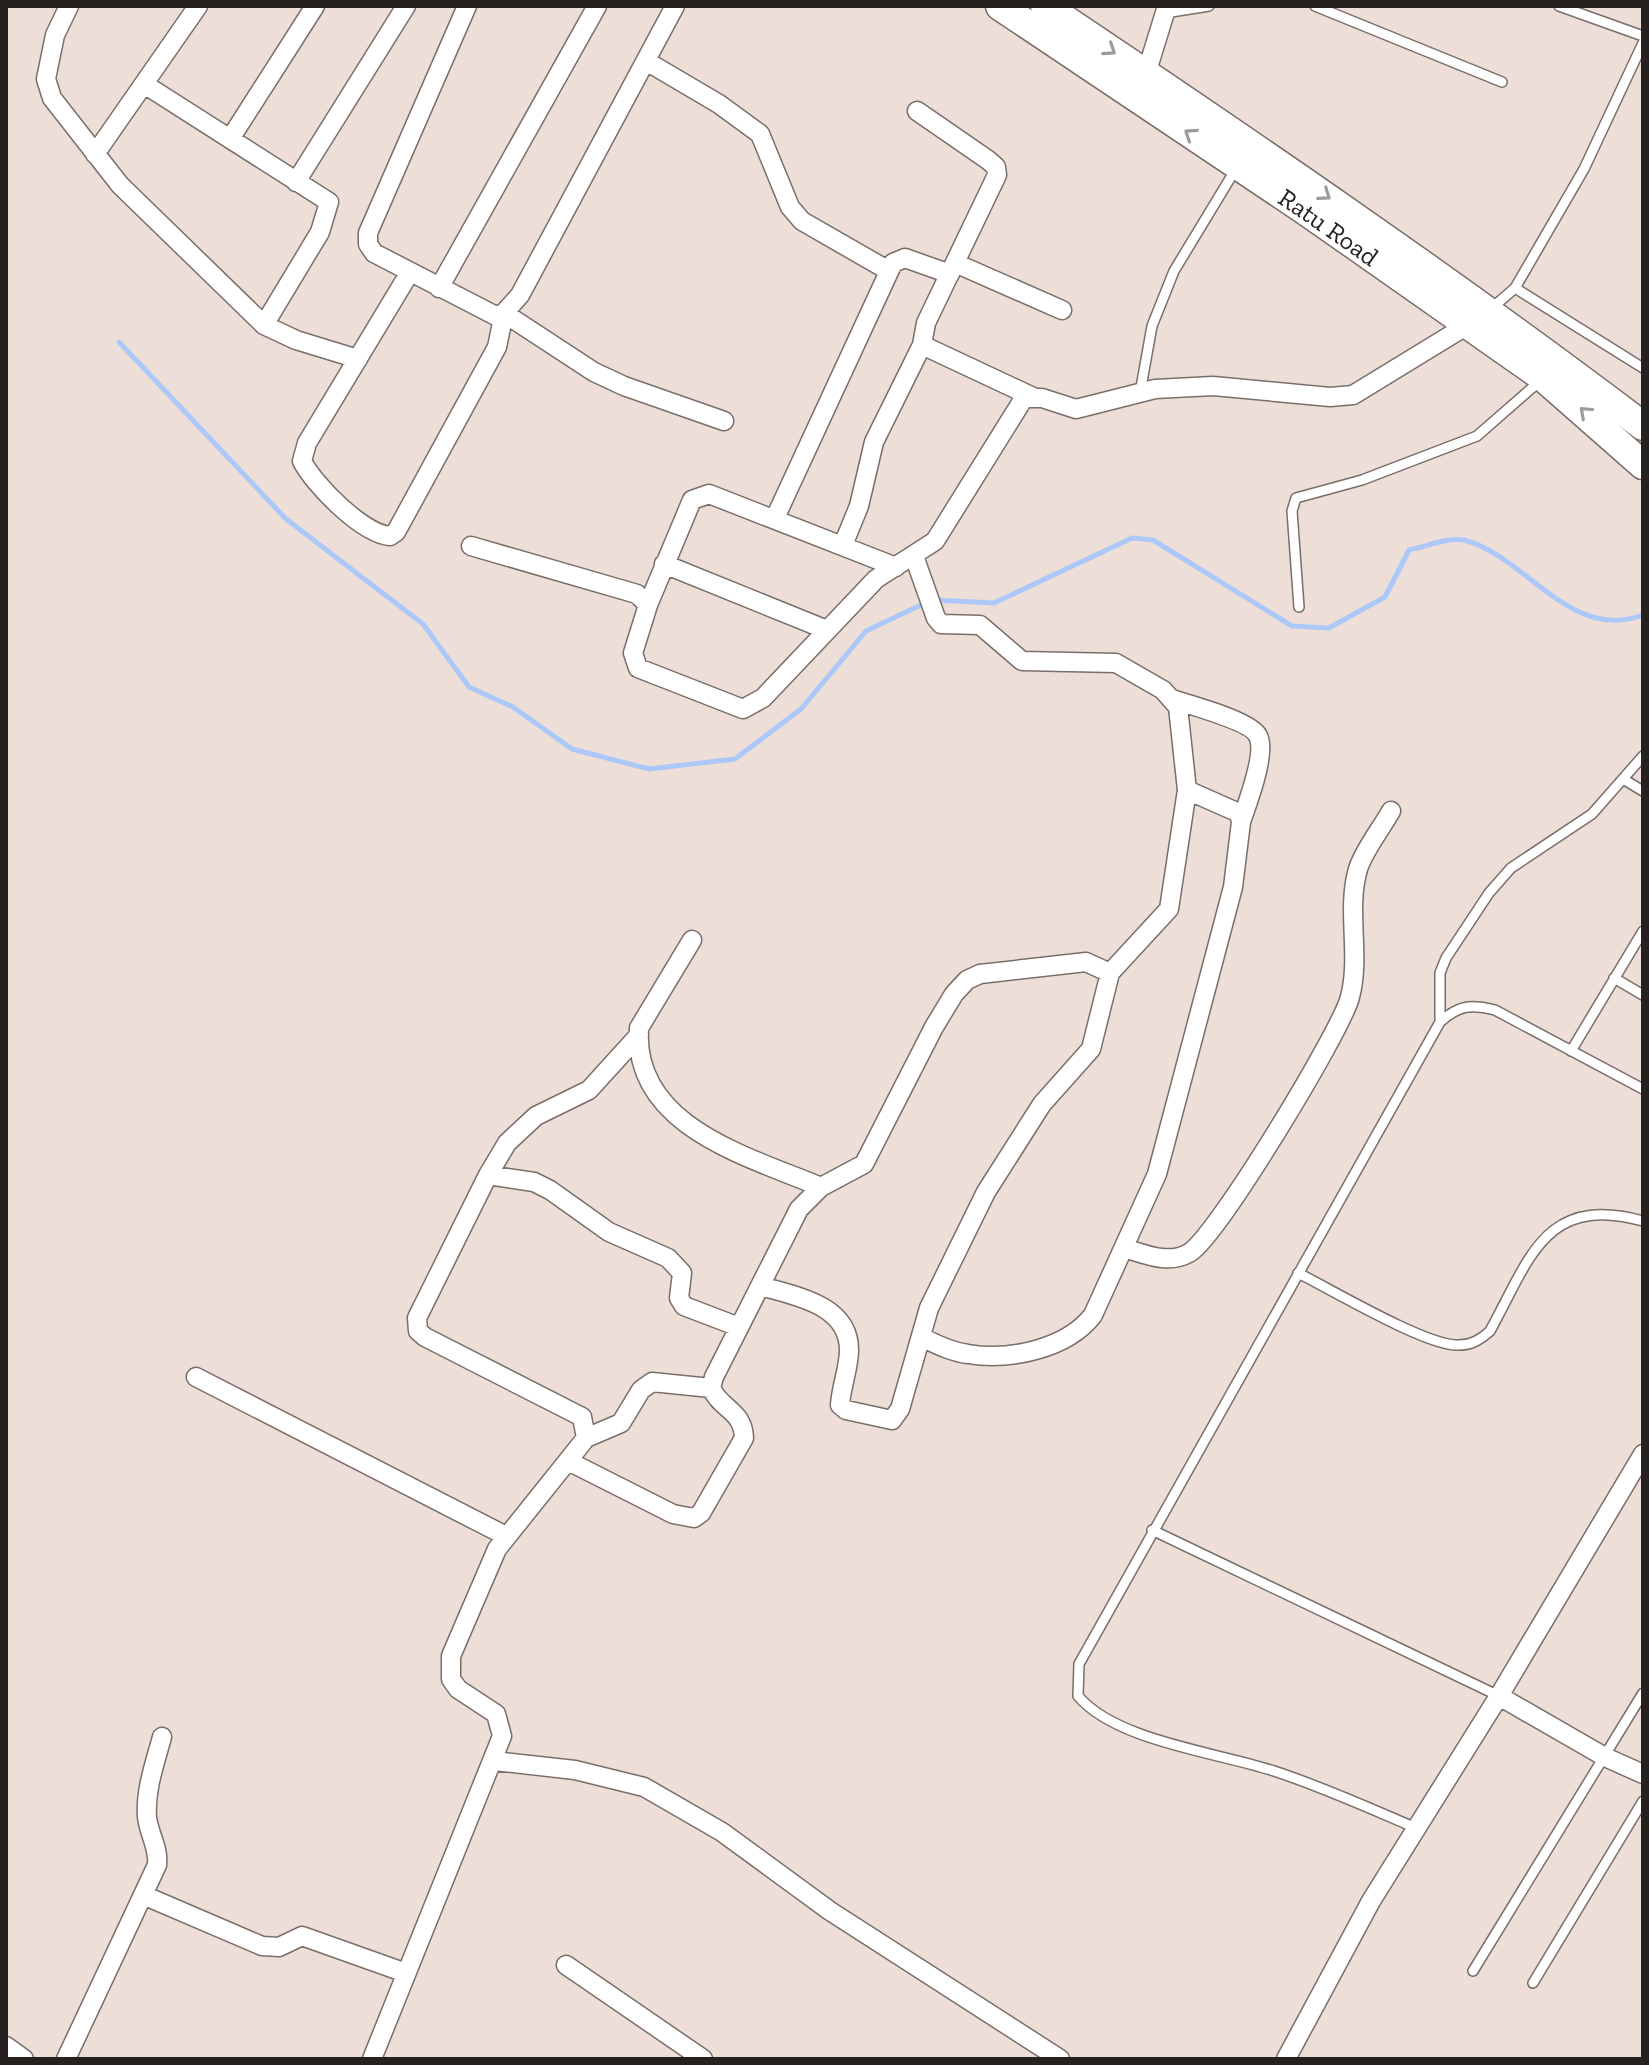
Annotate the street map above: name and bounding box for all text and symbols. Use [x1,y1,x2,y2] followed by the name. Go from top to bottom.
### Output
[1101,40,1115,55] one-way arrow
[1184,128,1198,143] one-way arrow
[1272,181,1385,273] street label: Ratu Road
[1317,185,1331,200] one-way arrow
[1580,407,1594,422] one-way arrow

